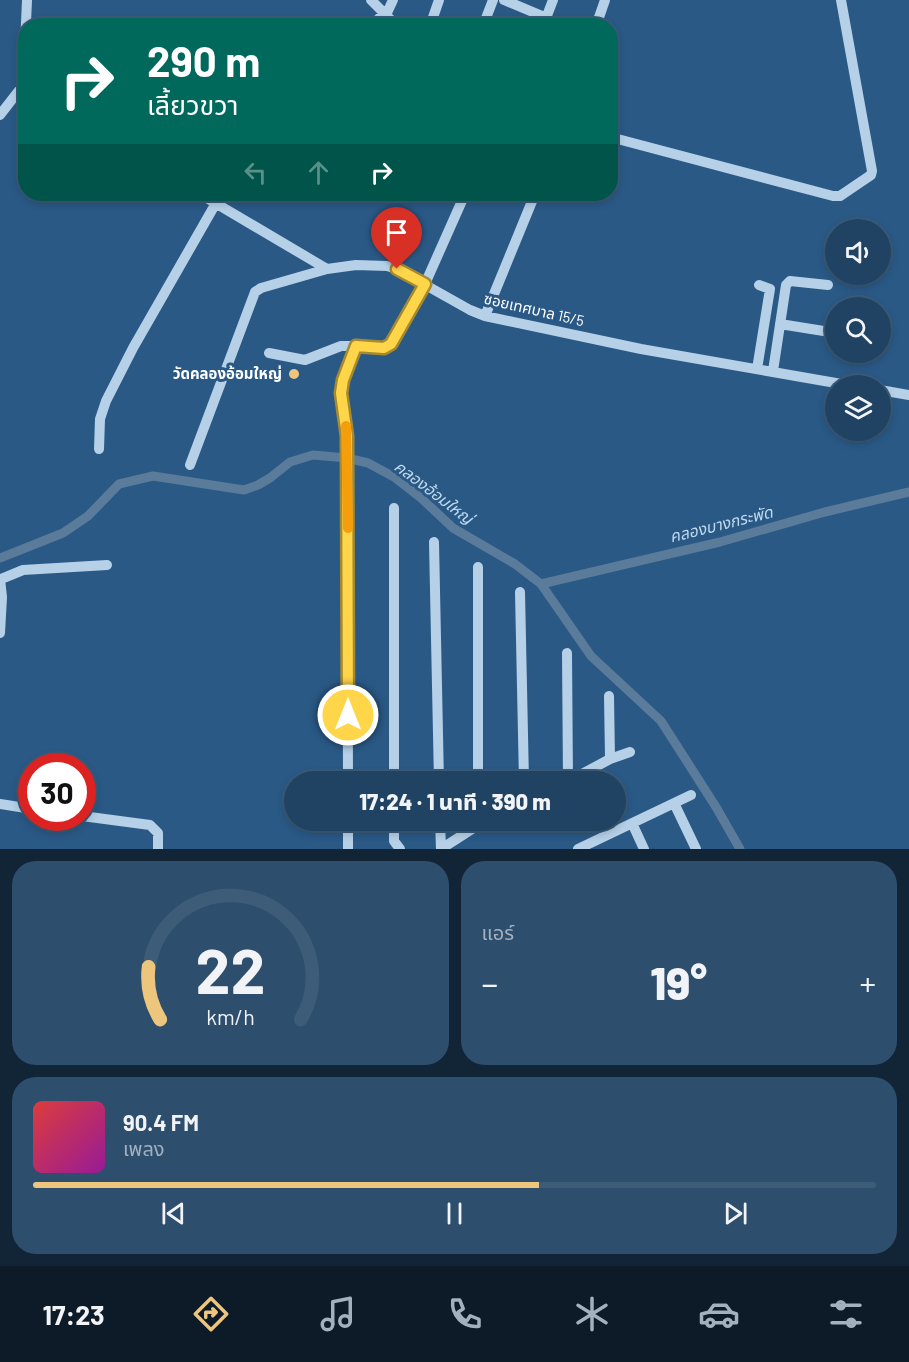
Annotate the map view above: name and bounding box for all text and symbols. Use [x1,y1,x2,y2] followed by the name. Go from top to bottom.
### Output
[147,35,260,85] text: 290 m
[48,42,126,120] icon: right
[147,88,238,120] text: เลี้ยวขวา
[239,156,272,189] icon: left
[302,156,335,189] icon: ahead
[365,156,398,189] icon: right
[371,207,422,269] pin
[380,216,413,249] icon: arrive
[825,219,891,441] map controls
[825,219,891,285] button: sound
[482,289,586,329] street label: ซอยเทศบาล 15/5
[825,297,891,363] button: search
[173,364,282,382] place label: วัดคลองอ้อมใหญ่
[287,367,301,381] marker: วัดคลองอ้อมใหญ่
[825,375,891,441] button: layers
[391,456,479,529] water label: คลองอ้อมใหญ่
[668,501,775,545] water label: คลองบางกระพัด
[316,683,380,747] position arrow
[18,753,96,831] speed limit sign: 30
[359,788,551,814] text: 17:24 · 1 นาที · 390 m
[482,920,514,944] text: แอร์
[195,932,265,1006] text: 22
[650,955,707,1009] text: 19°
[482,963,498,1003] text: −
[860,963,876,1003] text: +
[206,1004,255,1029] text: km/h
[123,1109,199,1135] text: 90.4 FM
[123,1136,165,1160] text: เพลง
[157,1197,190,1230] icon: previous
[438,1197,471,1230] icon: pause
[719,1197,752,1230] icon: next
[190,1293,232,1335] icon: directions
[317,1293,359,1335] icon: music
[444,1293,486,1335] icon: phone
[571,1293,613,1335] icon: climate
[698,1293,740,1335] icon: car
[825,1293,867,1335] icon: filters
[42,1298,105,1330] text: 17:23

